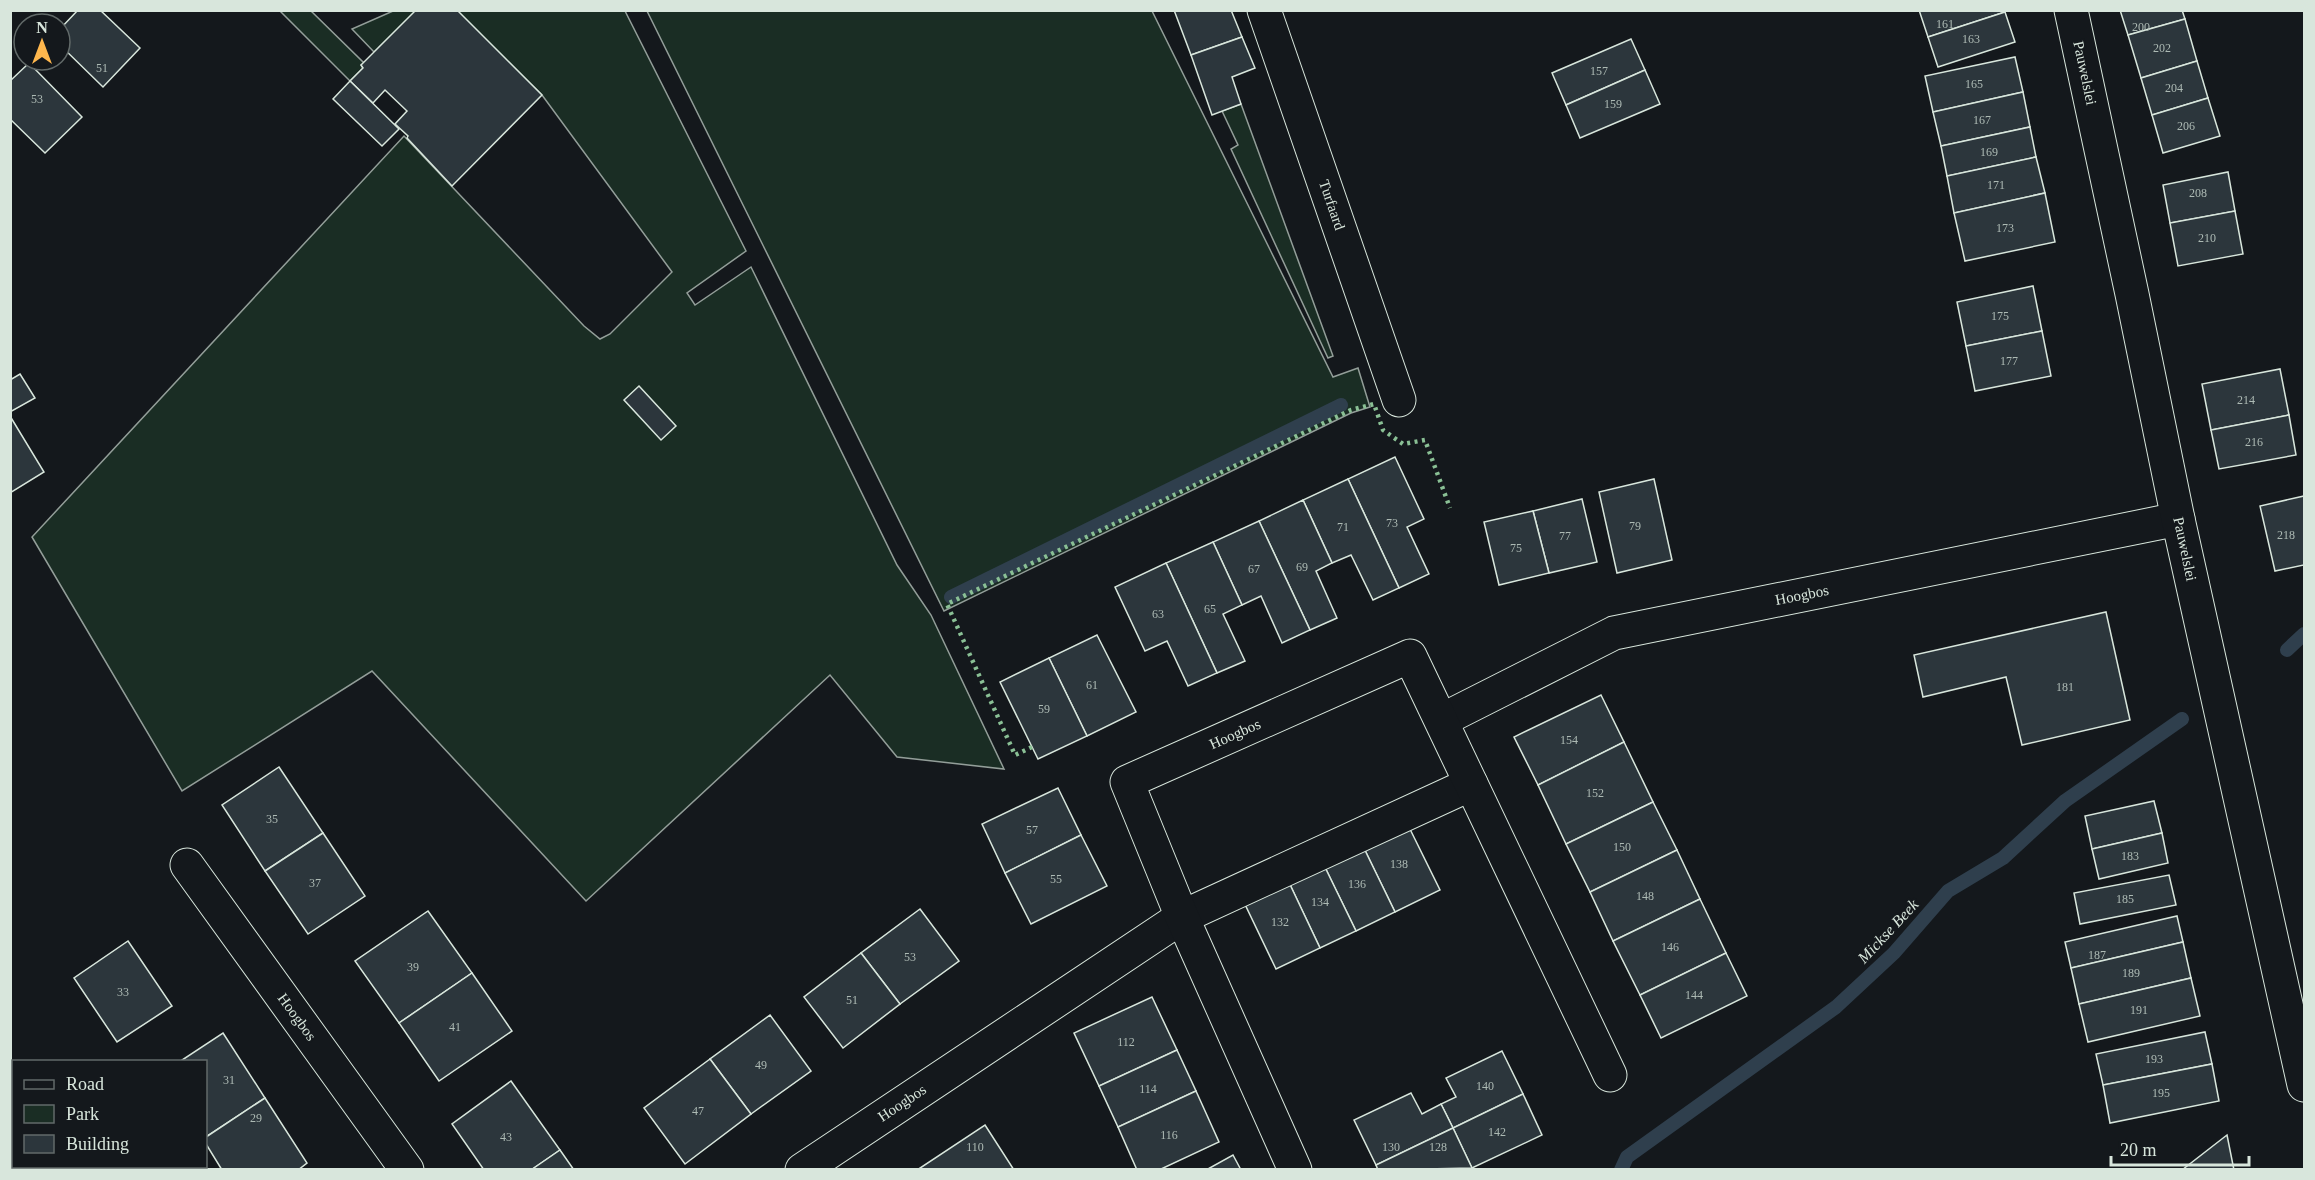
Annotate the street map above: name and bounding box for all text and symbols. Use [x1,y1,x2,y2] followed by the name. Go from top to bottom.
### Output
[12,12,72,72] north arrow
[1936,17,1954,31] house number: 161
[36,19,48,36] text: N
[2132,20,2150,34] house number: 200
[1962,32,1980,46] house number: 163
[2070,40,2100,106] street label: Pauwelslei
[2153,41,2171,55] house number: 202
[96,61,108,75] house number: 51
[1590,64,1608,78] house number: 157
[1965,77,1983,91] house number: 165
[2165,81,2183,95] house number: 204
[31,92,43,106] house number: 53
[1604,97,1622,111] house number: 159
[1973,113,1991,127] house number: 167
[2177,119,2195,133] house number: 206
[1980,145,1998,159] house number: 169
[1316,178,1348,233] street label: Turfaard
[1987,178,2005,192] house number: 171
[2189,186,2207,200] house number: 208
[1996,221,2014,235] house number: 173
[2198,231,2216,245] house number: 210
[1991,309,2009,323] house number: 175
[2000,354,2018,368] house number: 177
[2237,393,2255,407] house number: 214
[2245,435,2263,449] house number: 216
[1386,516,1398,530] house number: 73
[2170,516,2200,582] street label: Pauwelslei
[1629,519,1641,533] house number: 79
[1337,520,1349,534] house number: 71
[2277,528,2295,542] house number: 218
[1559,529,1571,543] house number: 77
[1510,541,1522,555] house number: 75
[1296,560,1308,574] house number: 69
[1248,562,1260,576] house number: 67
[1774,582,1830,608] street label: Hoogbos
[1204,602,1216,616] house number: 65
[1152,607,1164,621] house number: 63
[1086,678,1098,692] house number: 61
[2056,680,2074,694] house number: 181
[1038,702,1050,716] house number: 59
[1207,716,1263,752] street label: Hoogbos
[1560,733,1578,747] house number: 154
[1586,786,1604,800] house number: 152
[266,812,278,826] house number: 35
[1026,823,1038,837] house number: 57
[1613,840,1631,854] house number: 150
[2121,849,2139,863] house number: 183
[1390,857,1408,871] house number: 138
[1050,872,1062,886] house number: 55
[309,876,321,890] house number: 37
[1348,877,1366,891] house number: 136
[1636,889,1654,903] house number: 148
[2116,892,2134,906] house number: 185
[1311,895,1329,909] house number: 134
[1854,895,1922,967] water label: Mickse Beek
[1271,915,1289,929] house number: 132
[1661,940,1679,954] house number: 146
[2088,948,2106,962] house number: 187
[904,950,916,964] house number: 53
[407,960,419,974] house number: 39
[2122,966,2140,980] house number: 189
[117,985,129,999] house number: 33
[1685,988,1703,1002] house number: 144
[275,990,319,1044] street label: Hoogbos
[846,993,858,1007] house number: 51
[2130,1003,2148,1017] house number: 191
[449,1020,461,1034] house number: 41
[1117,1035,1135,1049] house number: 112
[2145,1052,2163,1066] house number: 193
[755,1058,767,1072] house number: 49
[12,1060,207,1168] legend
[223,1073,235,1087] house number: 31
[66,1074,104,1094] text: Road
[1476,1079,1494,1093] house number: 140
[875,1081,929,1125] street label: Hoogbos
[1139,1082,1157,1096] house number: 114
[2152,1086,2170,1100] house number: 195
[66,1104,99,1124] text: Park
[692,1104,704,1118] house number: 47
[250,1111,262,1125] house number: 29
[1488,1125,1506,1139] house number: 142
[1160,1128,1178,1142] house number: 116
[2111,1129,2249,1167] scale bar
[500,1130,512,1144] house number: 43
[66,1134,129,1154] text: Building
[966,1140,984,1154] house number: 110
[1382,1140,1400,1154] house number: 130
[1429,1140,1447,1154] house number: 128
[2120,1140,2157,1160] text: 20 m

